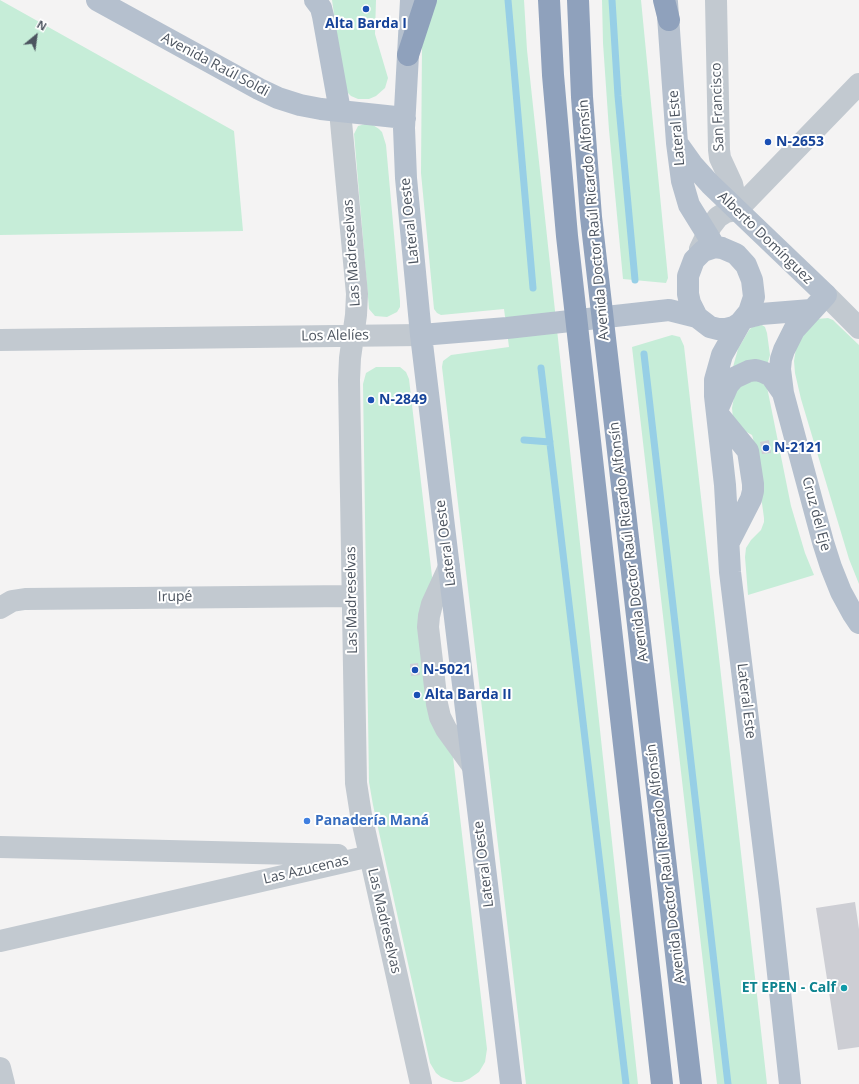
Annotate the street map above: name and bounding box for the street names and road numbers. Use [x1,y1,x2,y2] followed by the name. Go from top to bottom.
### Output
[158,29,272,101] street label: Avenida Raúl Soldi
[708,62,728,152] street label: San Francisco
[665,89,689,167] street label: Lateral Este
[575,99,613,341] street label: Avenida Doctor Raúl Ricardo Alfonsín
[397,177,423,265] street label: Lateral Oeste
[714,188,816,288] street label: Alberto Domínguez
[340,199,364,307] street label: Las Madreselvas
[301,327,369,345] street label: Los Alelíes
[606,421,652,663] street label: Avenida Doctor Raúl Ricardo Alfonsín
[798,475,834,553] street label: Cruz del Eje
[432,499,460,587] street label: Lateral Oeste
[343,546,361,654] street label: Las Madreselvas
[158,588,192,606] street label: Irupé
[733,662,759,740] street label: Lateral Este
[643,743,689,985] street label: Avenida Doctor Raúl Ricardo Alfonsín
[470,820,498,908] street label: Lateral Oeste
[262,852,350,888] street label: Las Azucenas
[364,867,404,975] street label: Las Madreselvas

